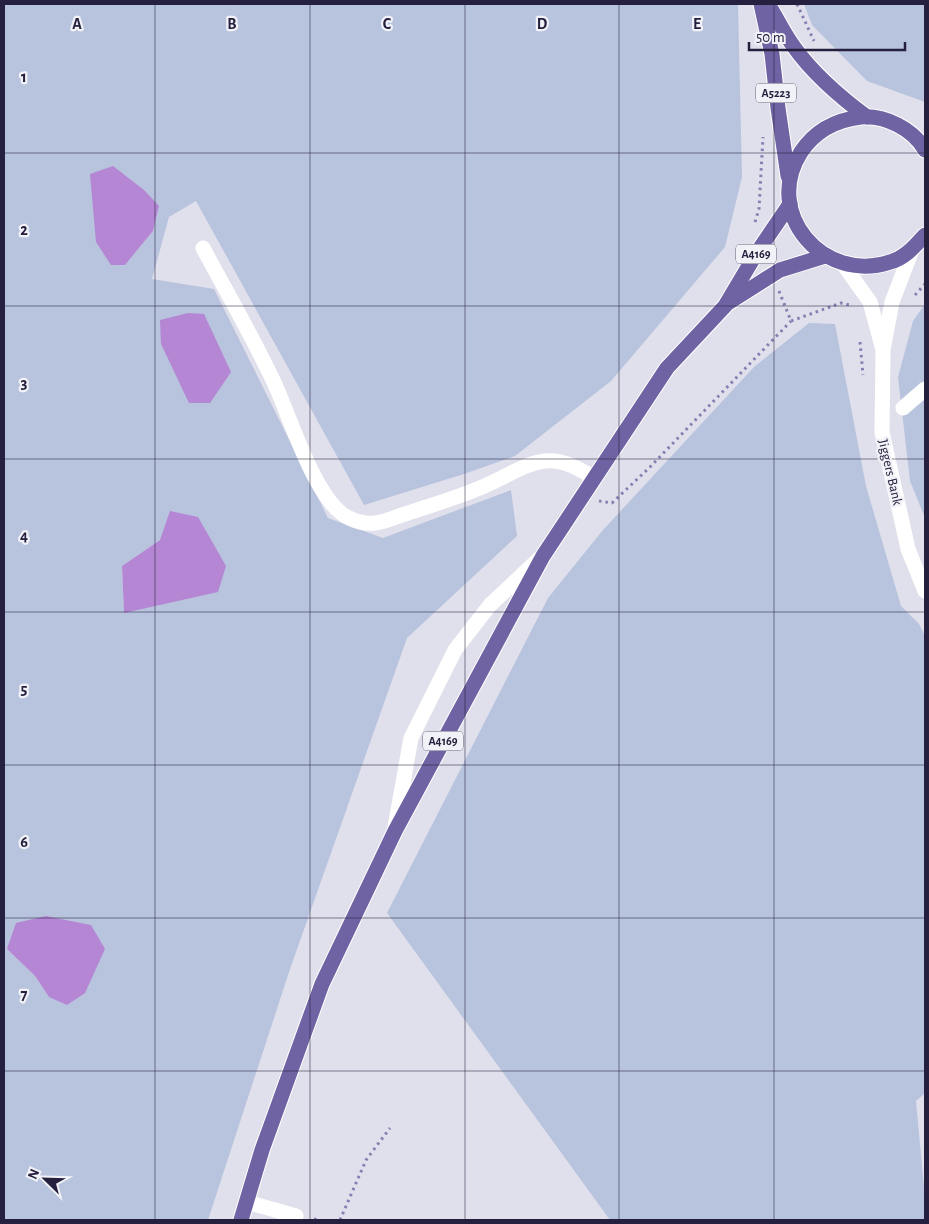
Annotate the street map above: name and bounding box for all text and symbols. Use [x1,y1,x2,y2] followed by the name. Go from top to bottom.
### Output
[72,16,82,32] text: A
[227,16,237,32] text: B
[383,16,392,32] text: C
[537,16,548,32] text: D
[693,16,701,32] text: E
[749,20,905,52] scale bar
[756,30,785,45] text: 50 m
[21,69,27,85] text: 1
[756,84,796,102] road number: A5223
[20,222,28,238] text: 2
[736,244,776,264] road number: A4169
[21,375,28,391] text: 3
[876,438,905,507] street label: Jiggers Bank
[20,528,28,544] text: 4
[21,681,28,697] text: 5
[423,731,463,750] road number: A4169
[20,834,28,850] text: 6
[21,987,28,1003] text: 7
[20,1154,70,1204] north arrow
[26,1167,42,1182] text: N

